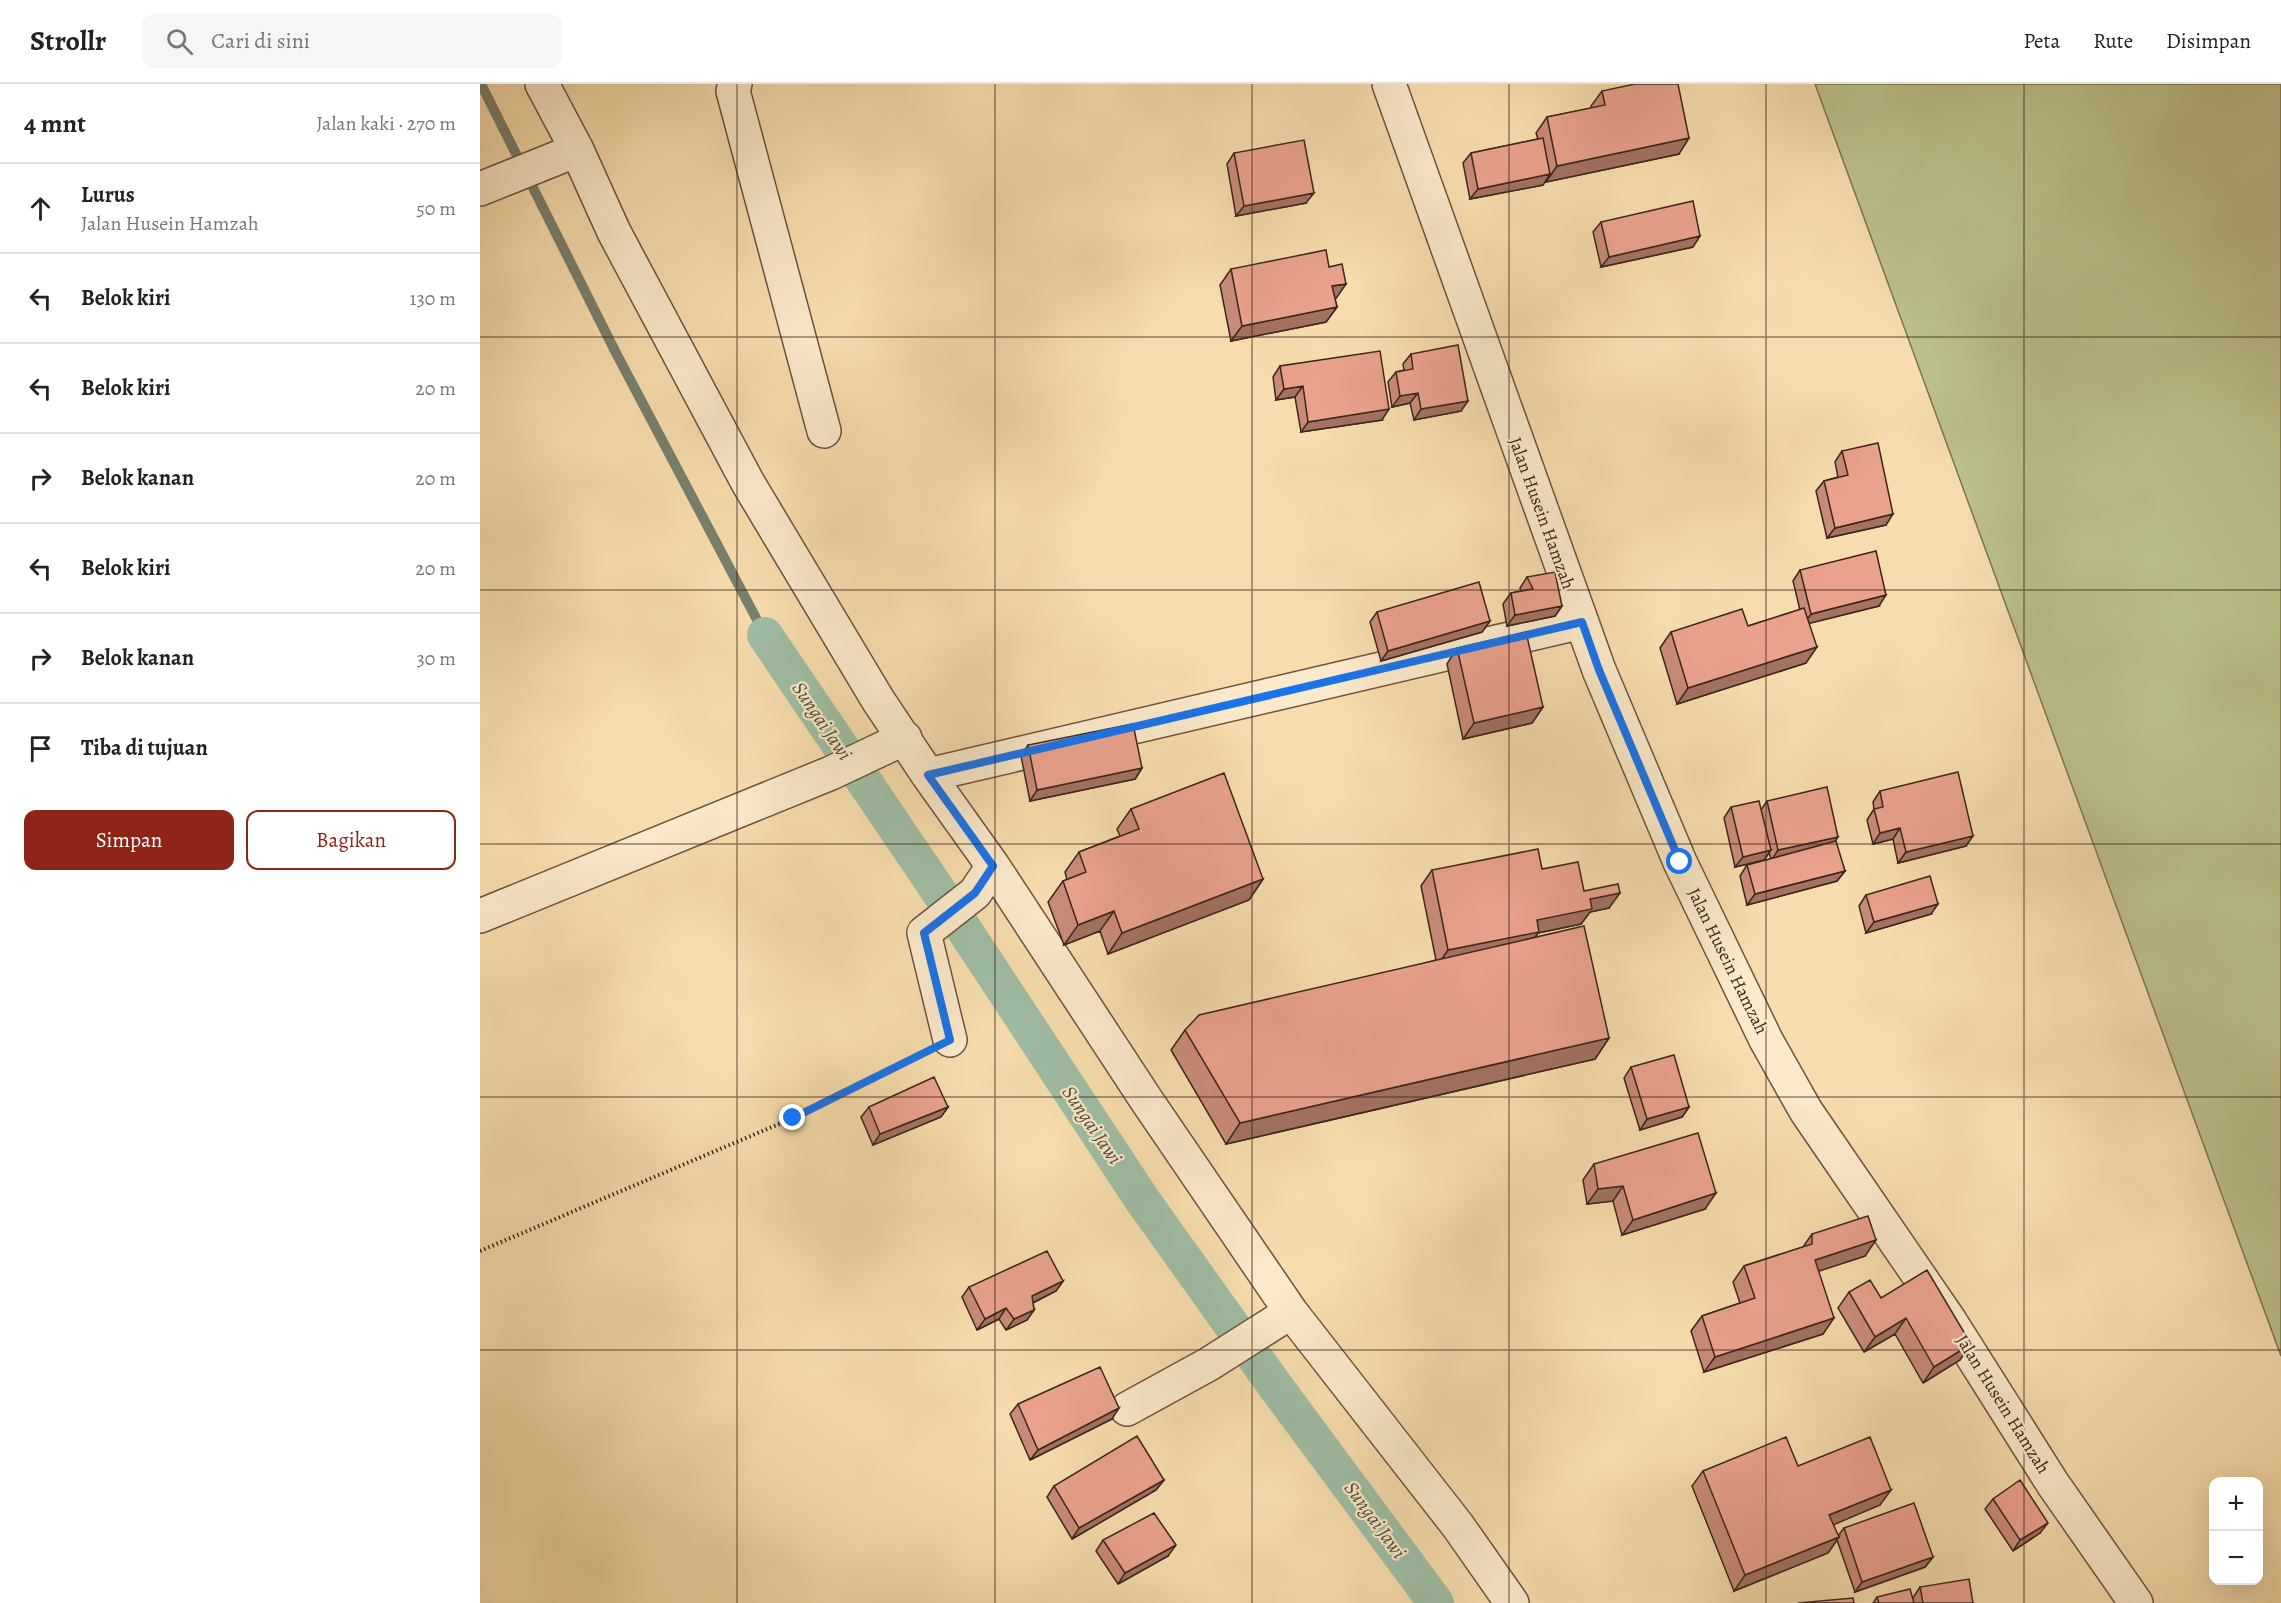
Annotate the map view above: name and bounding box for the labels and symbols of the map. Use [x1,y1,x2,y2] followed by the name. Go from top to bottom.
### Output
[1503,434,1581,593] street label: Jalan Husein Hamzah
[786,676,858,766] water label: Sungai Jawi
[1666,848,1692,874] route start
[1682,884,1774,1038] street label: Jalan Husein Hamzah
[1056,1080,1128,1170] water label: Sungai Jawi
[779,1104,805,1130] route end
[1950,1330,2056,1478] street label: Jalan Husein Hamzah
[1338,1476,1412,1564] water label: Sungai Jawi

